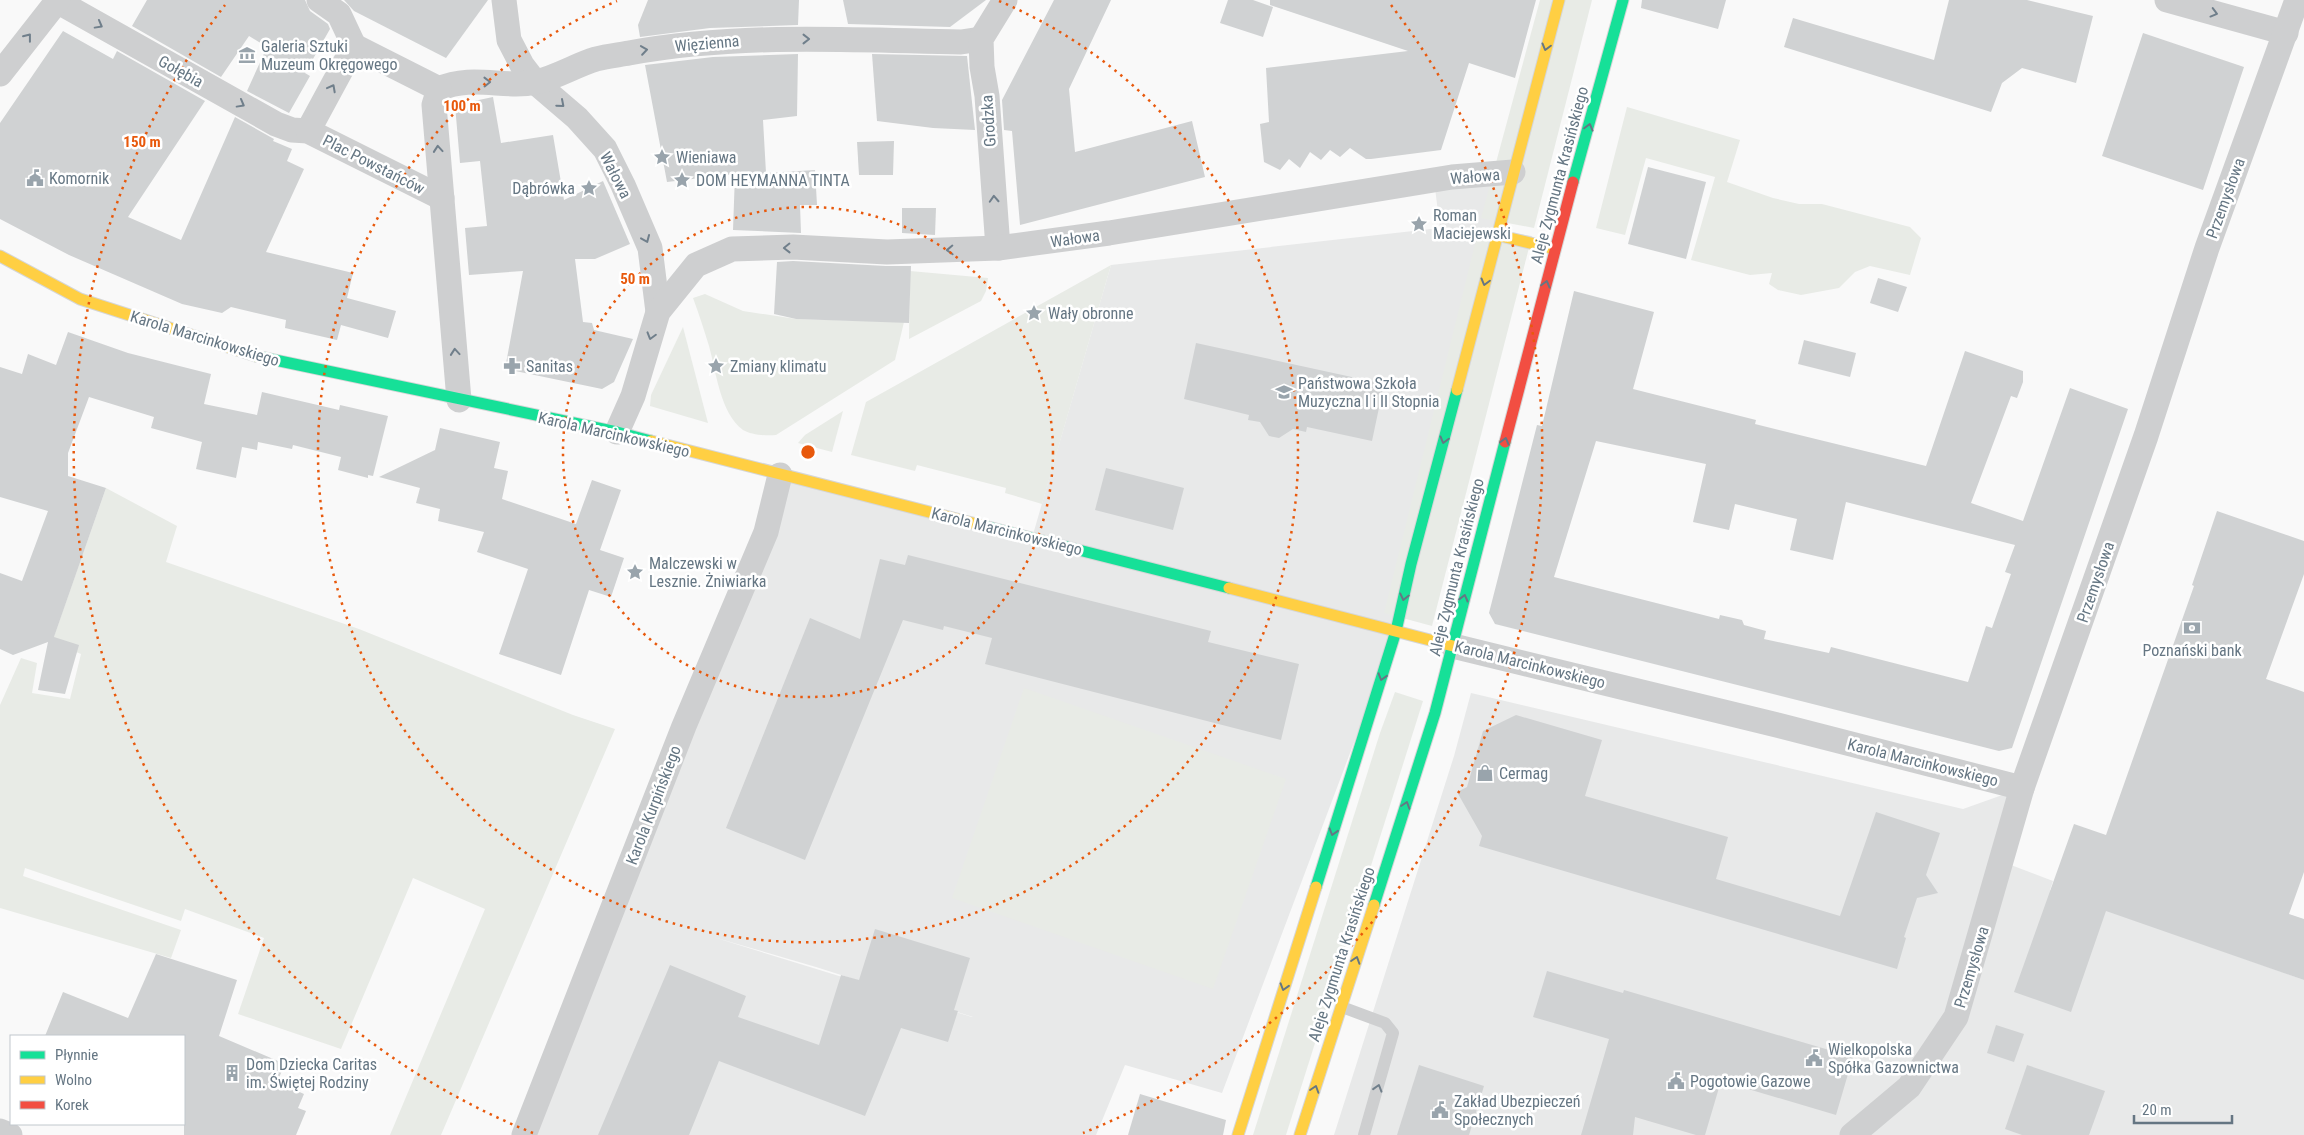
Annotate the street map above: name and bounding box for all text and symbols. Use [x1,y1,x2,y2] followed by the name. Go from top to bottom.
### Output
[2209,7,2218,18] one-way arrow
[94,18,103,28] one-way arrow
[674,31,740,56] street label: Więzienna
[23,34,32,43] one-way arrow
[802,34,810,44] one-way arrow
[261,37,397,74] place label: Galeria Sztuki Muzeum Okręgowego
[1542,43,1552,51] one-way arrow
[237,45,257,65] museum icon: Galeria Sztuki Muzeum Okręgowego
[640,46,648,56] one-way arrow
[155,51,206,91] street label: Gołębia
[483,77,491,87] one-way arrow
[325,84,335,93] one-way arrow
[1527,84,1592,266] street label: Aleje Zygmunta Krasińskiego
[977,94,1000,148] street label: Grodzka
[443,97,481,115] text: 100 m
[236,98,245,108] one-way arrow
[555,98,564,106] one-way arrow
[1583,123,1593,132] one-way arrow
[320,131,428,198] street label: Plac Powstańców
[123,133,161,151] text: 150 m
[432,145,443,153] one-way arrow
[652,147,672,167] place icon: Wieniawa
[676,148,737,167] place label: Wieniawa
[596,149,635,202] street label: Wałowa
[2202,155,2249,241] street label: Przemysłowa
[1449,165,1501,188] street label: Wałowa
[25,168,45,188] public building icon: Komornik
[49,169,110,188] place label: Komornik
[672,170,692,190] place icon: DOM HEYMANNA TINTA
[696,171,850,190] place label: DOM HEYMANNA TINTA
[579,178,599,198] place icon: Dąbrówka
[512,179,575,198] place label: Dąbrówka
[988,195,999,203] one-way arrow
[1433,206,1511,243] place label: Roman Maciejewski
[1409,214,1429,234] place icon: Roman Maciejewski
[1049,226,1101,251] street label: Wałowa
[640,234,651,243] one-way arrow
[783,243,791,253] one-way arrow
[945,245,953,255] one-way arrow
[620,270,650,288] text: 50 m
[1480,278,1491,287] one-way arrow
[1540,279,1551,288] one-way arrow
[1024,303,1044,323] place icon: Wały obronne
[1048,304,1134,323] place label: Wały obronne
[128,307,282,370] street label: Karola Marcinkowskiego
[647,331,657,339] one-way arrow
[449,347,460,355] one-way arrow
[502,356,522,376] pharmacy icon: Sanitas
[706,356,726,376] place icon: Zmiany klimatu
[526,357,573,376] place label: Sanitas
[730,357,827,376] place label: Zmiany klimatu
[1298,374,1439,411] place label: Państwowa Szkoła Muzyczna I i II Stopnia
[1274,382,1294,402] school or university icon: Państwowa Szkoła Muzyczna I i II Stopnia
[536,408,691,461] street label: Karola Marcinkowskiego
[1439,435,1450,444] one-way arrow
[1499,437,1510,446] one-way arrow
[799,443,817,461] centre of rings
[1425,476,1488,658] street label: Aleje Zygmunta Krasińskiego
[930,504,1084,559] street label: Karola Marcinkowskiego
[2073,539,2118,625] street label: Przemysłowa
[649,554,767,591] place label: Malczewski w Lesznie. Żniwiarka
[625,562,645,582] place icon: Malczewski w Lesznie. Żniwiarka
[1399,593,1410,601] one-way arrow
[1459,595,1469,603] one-way arrow
[2182,618,2202,638] bank icon: Poznański bank
[1453,637,1607,692] street label: Karola Marcinkowskiego
[2142,641,2242,660] place label: Poznański bank
[1377,673,1387,681] one-way arrow
[1846,735,2000,790] street label: Karola Marcinkowskiego
[622,743,685,868] street label: Karola Kurpińskiego
[1475,763,1495,783] shop icon: Cermag
[1499,764,1548,783] place label: Cermag
[1400,802,1410,810] one-way arrow
[1329,828,1339,836] one-way arrow
[1304,864,1379,1044] street label: Aleje Zygmunta Krasińskiego
[1950,924,1993,1010] street label: Przemysłowa
[1351,957,1361,965] one-way arrow
[1280,983,1290,991] one-way arrow
[10,1035,185,1125] legend
[1828,1040,1959,1077] place label: Wielkopolska Spółka Gazownictwa
[55,1046,98,1064] text: Płynnie
[1804,1048,1824,1068] public building icon: Wielkopolska Spółka Gazownictwa
[246,1055,377,1092] place label: Dom Dziecka Caritas im. Świętej Rodziny
[222,1063,242,1083] building icon: Dom Dziecka Caritas im. Świętej Rodziny
[55,1071,92,1089] text: Wolno
[1666,1071,1686,1091] public building icon: Pogotowie Gazowe
[1690,1072,1811,1091] place label: Pogotowie Gazowe
[1310,1085,1320,1093] one-way arrow
[1373,1085,1383,1093] one-way arrow
[1454,1092,1581,1129] place label: Zakład Ubezpieczeń Społecznych
[2134,1092,2232,1124] scale bar
[55,1096,89,1114] text: Korek
[1430,1100,1450,1120] public building icon: Zakład Ubezpieczeń Społecznych
[2142,1101,2172,1119] text: 20 m

